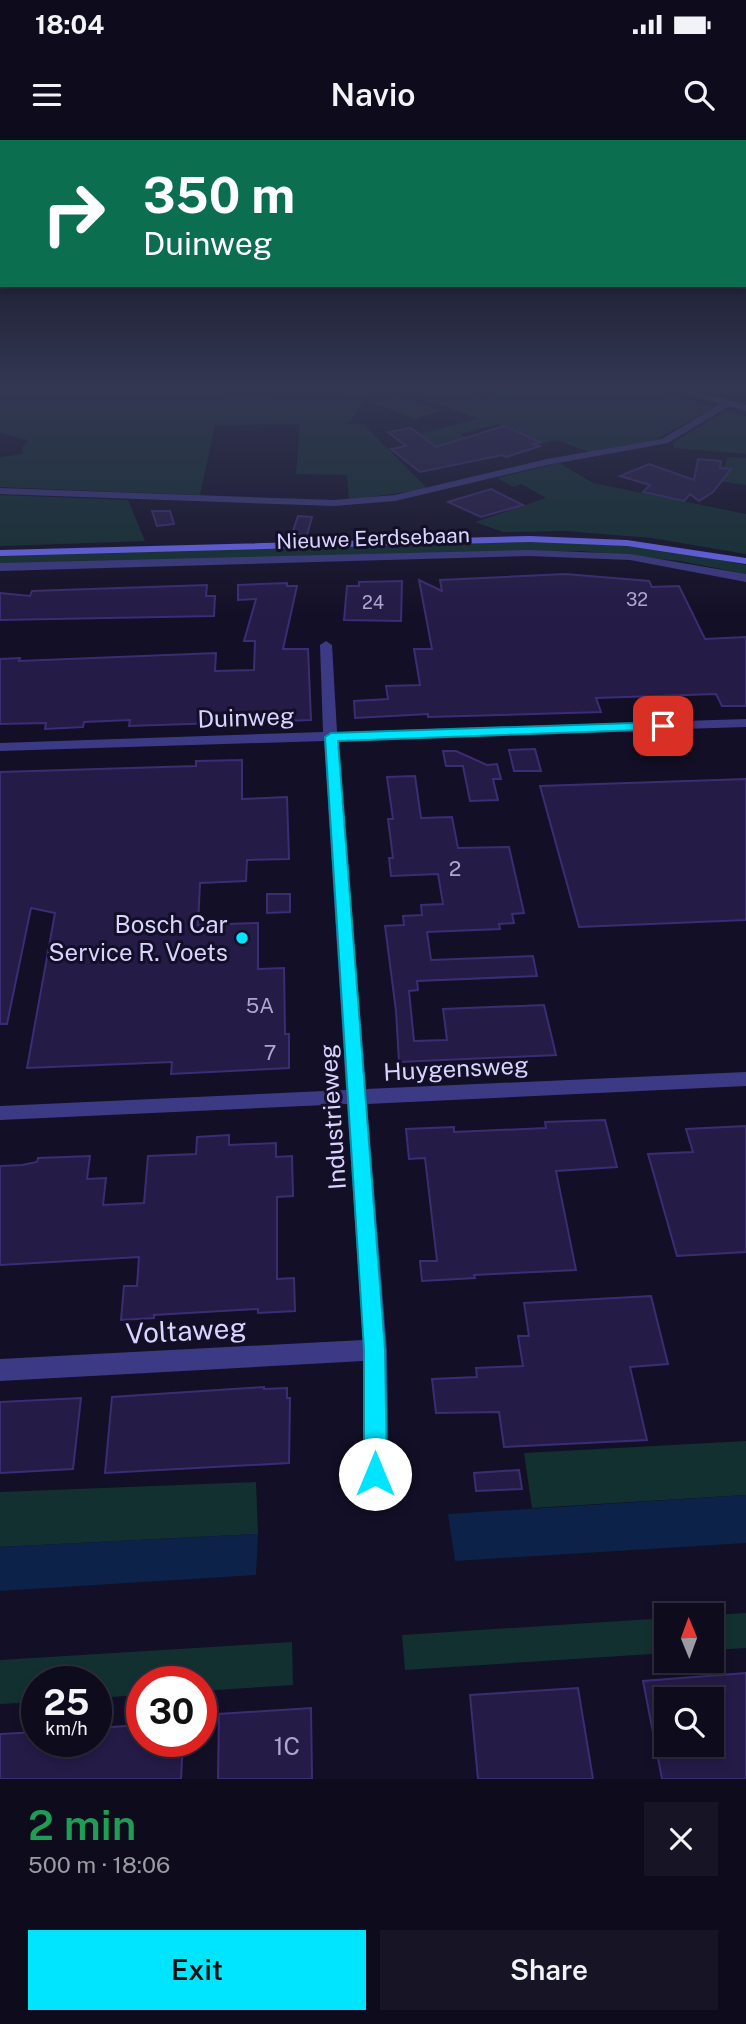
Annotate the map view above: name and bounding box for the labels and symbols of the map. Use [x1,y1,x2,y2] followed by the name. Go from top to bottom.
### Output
[276,522,470,554] street label: Nieuwe Eerdsebaan
[626,589,648,610] house number: 32
[362,592,384,613] house number: 24
[633,696,693,756] pin
[197,701,295,733] street label: Duinweg
[449,856,461,881] house number: 2
[49,910,228,966] place label: Bosch Car Service R. Voets
[234,930,250,946] marker: Bosch Car Service R. Voets
[246,993,274,1018] house number: 5A
[264,1040,276,1065] house number: 7
[313,1043,351,1191] street label: Industrieweg
[383,1050,529,1086] street label: Huygensweg
[125,1310,247,1350] street label: Voltaweg
[338,1437,412,1511] position arrow
[654,1603,724,1673] north arrow
[126,1666,217,1757] speed limit sign: 30
[274,1732,300,1760] house number: 1C

